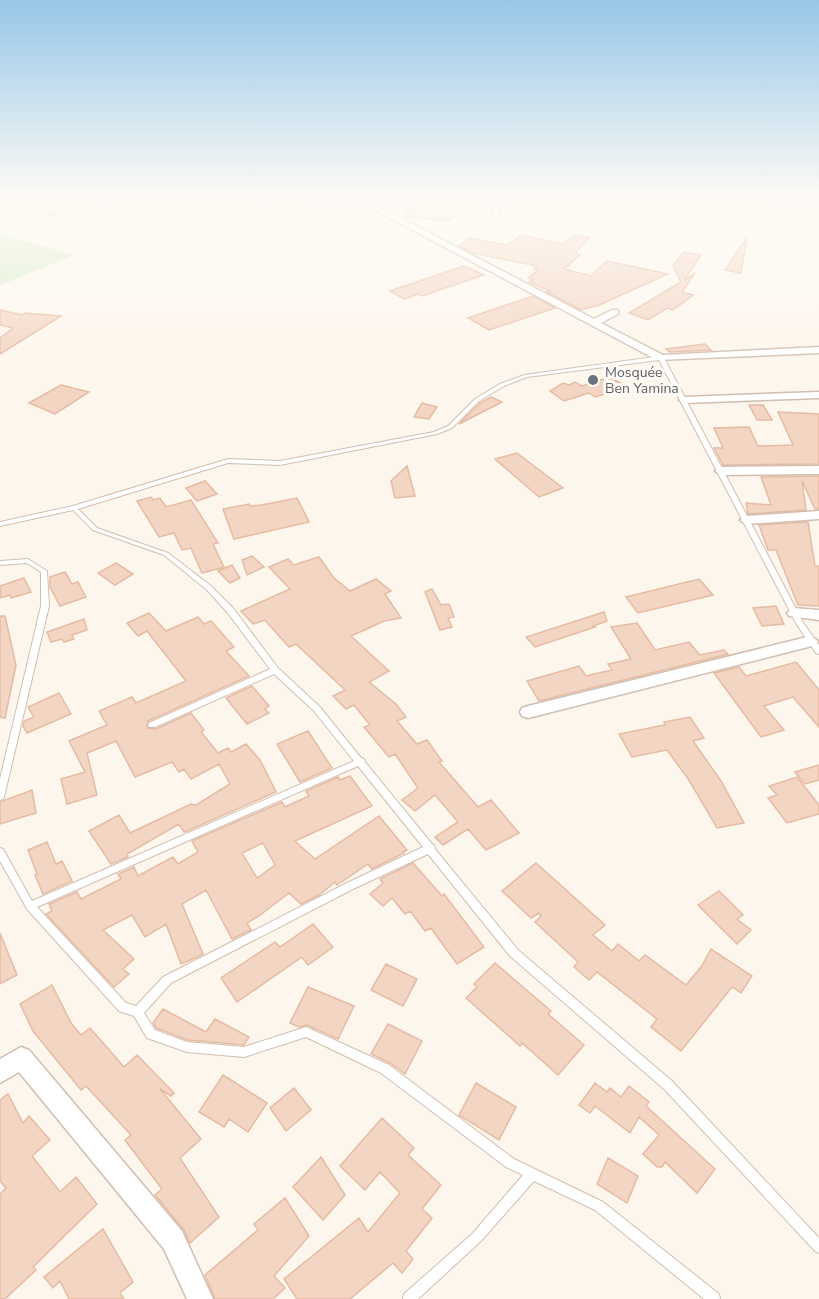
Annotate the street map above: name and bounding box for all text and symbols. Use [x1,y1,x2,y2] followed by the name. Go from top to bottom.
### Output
[605,363,679,398] place label: Mosquée Ben Yamina
[586,373,600,387] marker: Mosquée Ben Yamina

